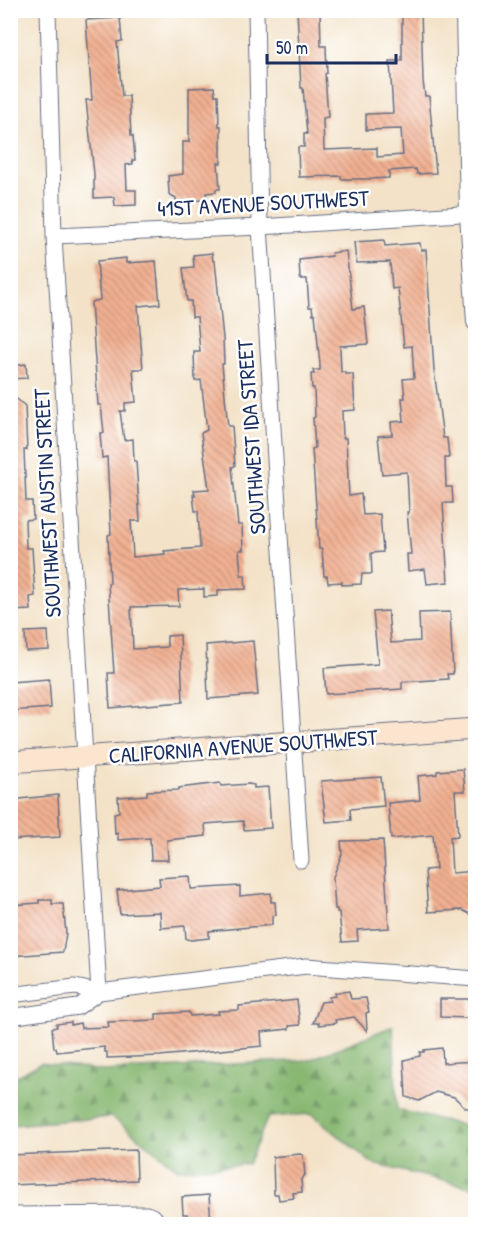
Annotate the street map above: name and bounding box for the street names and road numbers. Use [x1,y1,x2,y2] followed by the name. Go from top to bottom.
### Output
[156,182,370,224] street label: 41ST AVENUE SOUTHWEST
[229,338,273,535] street label: SOUTHWEST IDA STREET
[26,387,68,618] street label: SOUTHWEST AUSTIN STREET
[108,722,379,770] street label: CALIFORNIA AVENUE SOUTHWEST

